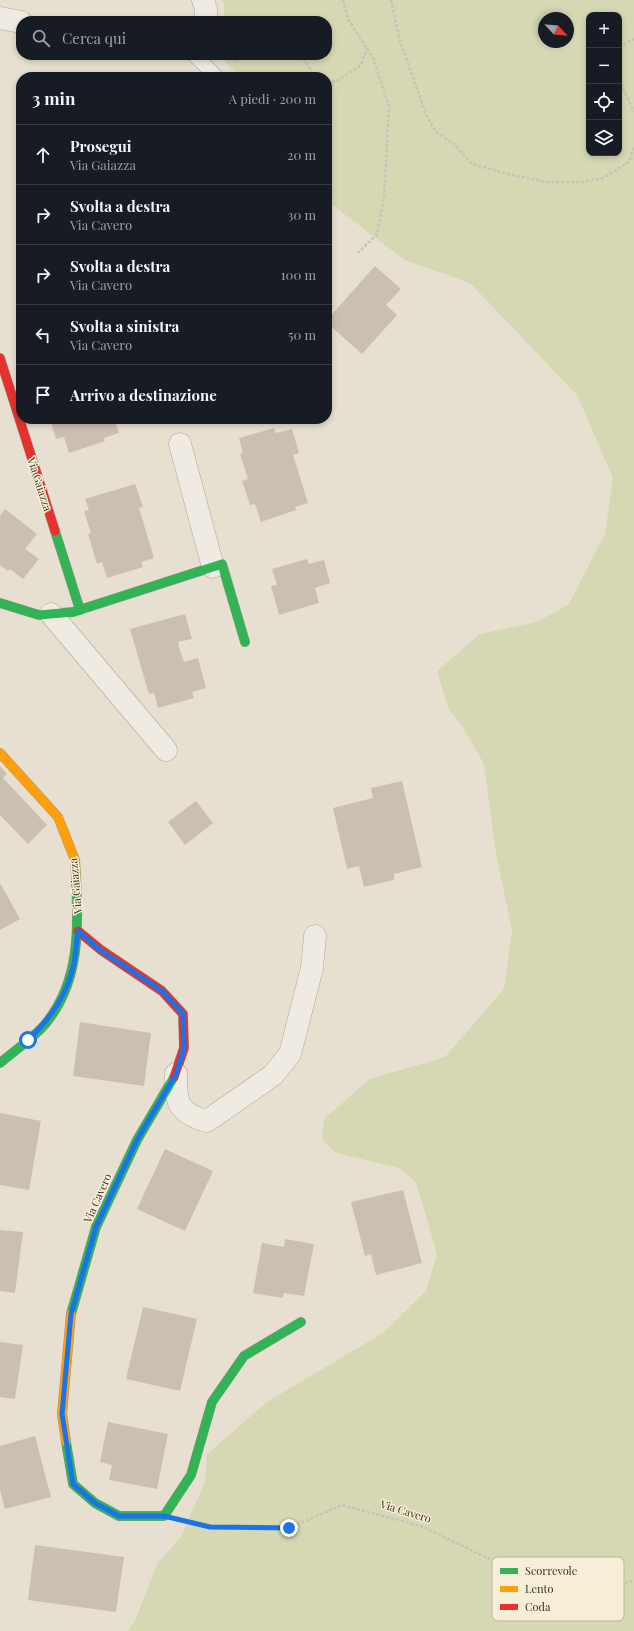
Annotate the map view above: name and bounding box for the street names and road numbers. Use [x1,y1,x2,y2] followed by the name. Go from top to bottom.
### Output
[24,454,56,513] street label: Via Gaiazza
[65,857,85,915] street label: Via Gaiazza
[79,1171,115,1226] street label: Via Cavero
[378,1496,433,1526] street label: Via Cavero

